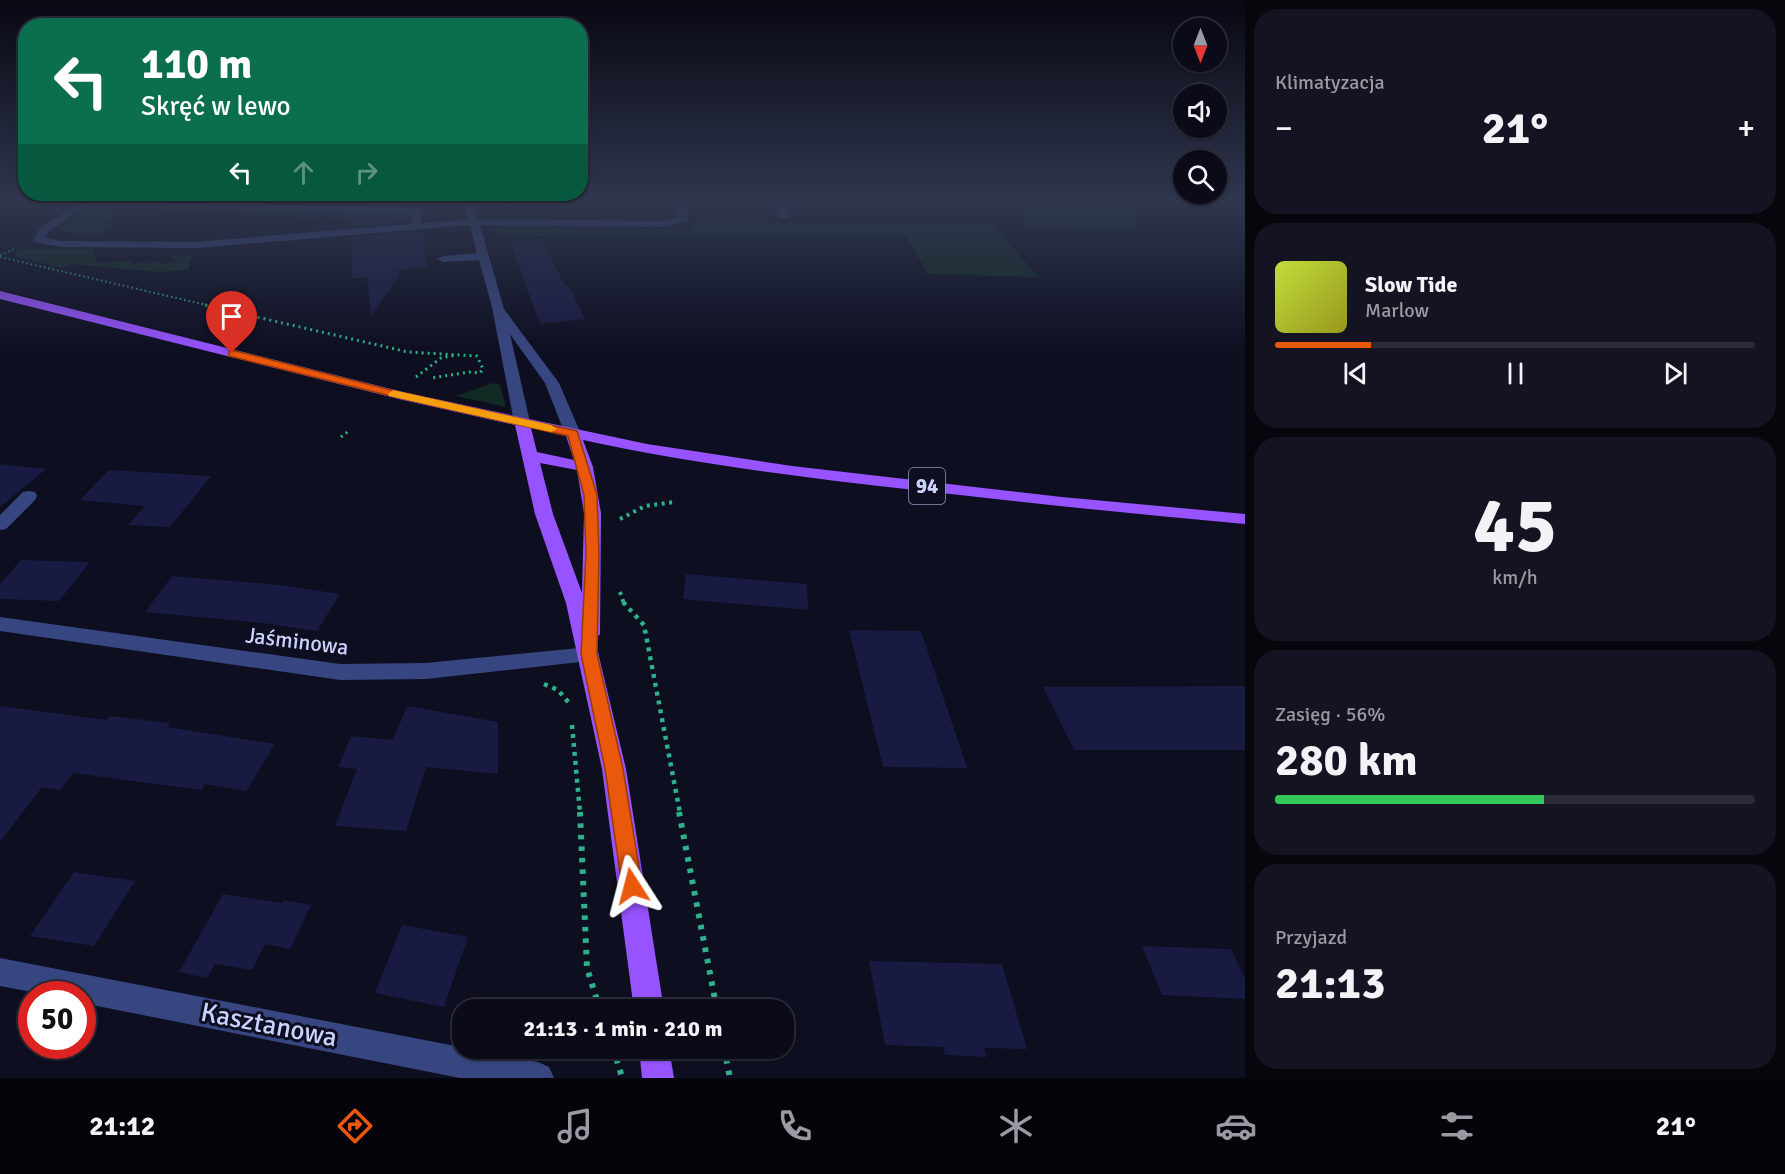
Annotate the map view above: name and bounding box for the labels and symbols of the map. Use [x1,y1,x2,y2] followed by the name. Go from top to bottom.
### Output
[1173,18,1227,72] north arrow
[206,291,257,353] pin
[909,468,945,504] road number: 94
[244,621,350,661] street label: Jaśminowa
[600,854,664,918] position arrow
[18,981,96,1059] speed limit sign: 50
[198,996,340,1054] street label: Kasztanowa

